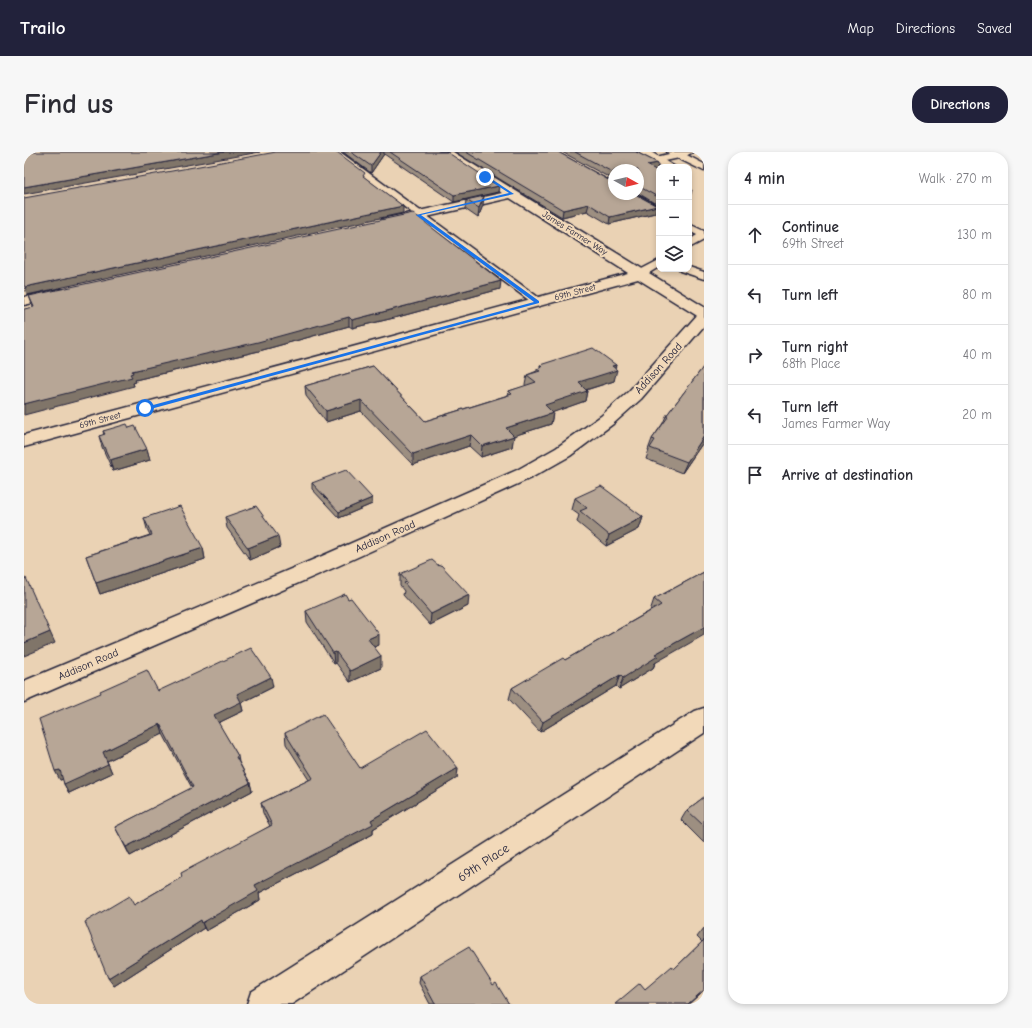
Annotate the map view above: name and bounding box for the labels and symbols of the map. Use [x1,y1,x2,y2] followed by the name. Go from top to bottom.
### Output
[608,164,644,200] north arrow
[476,168,494,186] route end
[541,209,610,258] street label: James Farmer Way
[553,282,597,302] street label: 69th Street
[632,340,685,397] street label: Addison Road
[136,399,154,417] route start
[78,410,122,430] street label: 69th Street
[353,517,417,555] street label: Addison Road
[56,646,121,683] street label: Addison Road
[455,840,512,885] street label: 69th Place

